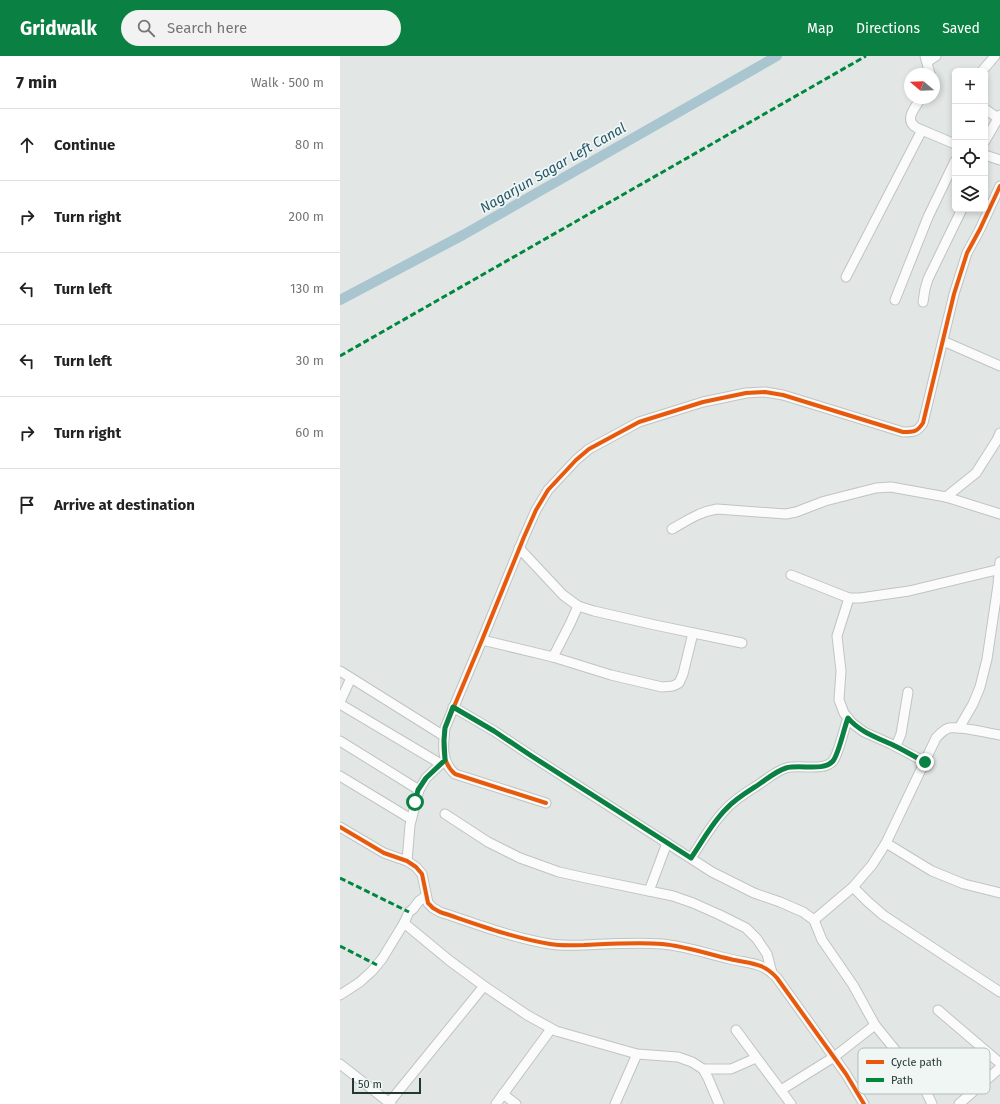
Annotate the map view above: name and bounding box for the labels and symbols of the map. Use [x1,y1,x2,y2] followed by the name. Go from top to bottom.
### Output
[904,68,940,104] north arrow
[477,119,629,217] water label: Nagarjun Sagar Left Canal
[916,753,934,771] route end
[406,793,424,811] route start
[858,1048,990,1094] legend
[891,1056,942,1069] text: Cycle path
[891,1074,913,1087] text: Path
[352,1076,421,1095] scale bar

